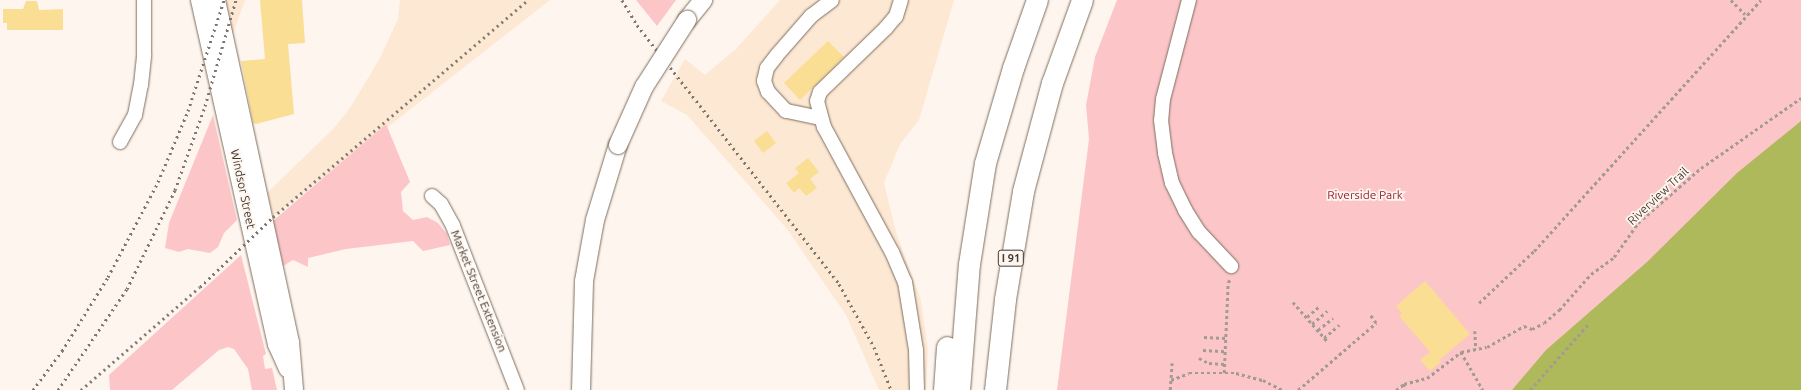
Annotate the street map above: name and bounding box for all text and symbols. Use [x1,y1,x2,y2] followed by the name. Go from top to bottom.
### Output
[228,148,258,230] street label: Windsor Street
[1625,164,1691,228] street label: Riverview Trail
[1327,188,1403,202] park label: Riverside Park
[448,228,510,354] street label: Market Street Extension
[997,249,1025,267] road number: I 91

